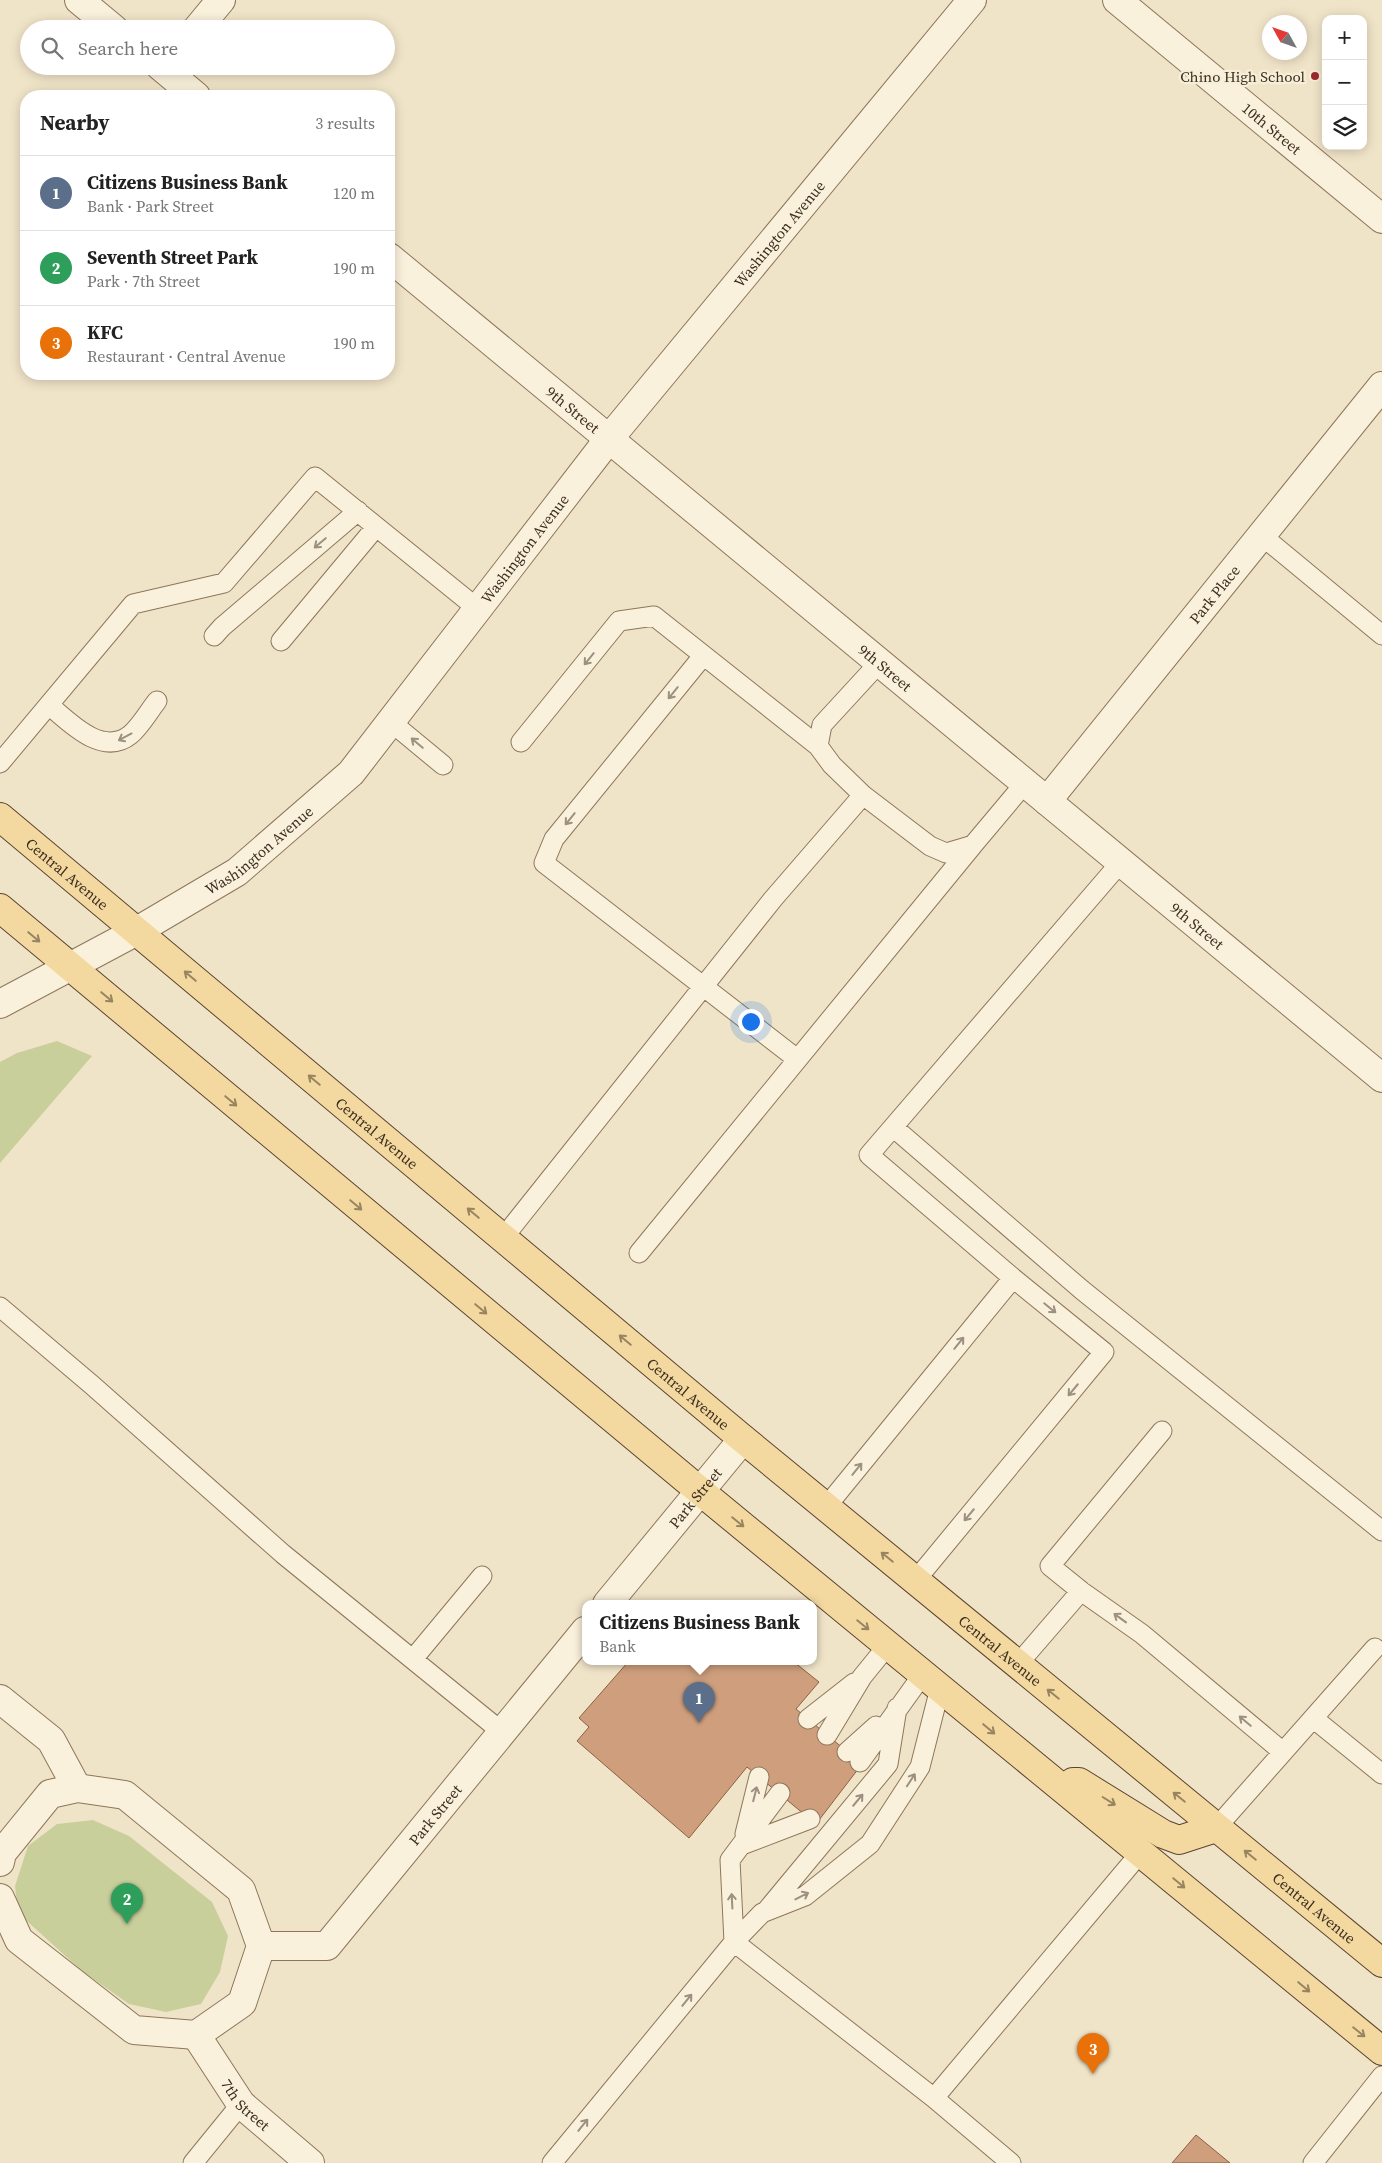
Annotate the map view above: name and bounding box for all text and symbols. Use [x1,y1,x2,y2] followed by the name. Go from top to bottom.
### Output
[1262,15,1307,60] north arrow
[1322,15,1367,150] map controls
[1322,15,1367,60] button: +
[20,20,395,75] search box
[38,34,66,62] icon: search
[78,35,178,61] text: Search here
[1322,60,1367,105] button: −
[1180,66,1306,87] place label: Chino High School
[1309,70,1321,82] marker: Chino High School
[1238,97,1306,159] street label: 10th Street
[1322,105,1367,150] button: layers
[40,108,110,137] text: Nearby
[315,112,375,134] text: 3 results
[87,169,288,195] text: Citizens Business Bank
[728,175,829,291] street label: Washington Avenue
[52,182,60,204] text: 1
[333,182,375,204] text: 120 m
[87,195,214,217] text: Bank · Park Street
[87,244,258,270] text: Seventh Street Park
[52,257,60,279] text: 2
[333,257,375,279] text: 190 m
[87,270,200,292] text: Park · 7th Street
[87,319,123,345] text: KFC
[52,332,60,354] text: 3
[333,332,375,354] text: 190 m
[87,345,286,367] text: Restaurant · Central Avenue
[542,381,605,438] street label: 9th Street
[475,489,573,607] street label: Washington Avenue
[314,537,327,548] one-way arrow
[1184,560,1244,628] street label: Park Place
[854,639,917,696] street label: 9th Street
[583,652,594,665] one-way arrow
[667,687,678,700] one-way arrow
[117,732,132,742] one-way arrow
[411,738,424,749] one-way arrow
[201,800,317,899] street label: Washington Avenue
[564,812,575,825] one-way arrow
[22,833,114,915] street label: Central Avenue
[1166,897,1229,954] street label: 9th Street
[28,931,41,943] one-way arrow
[184,970,197,981] one-way arrow
[100,991,113,1002] one-way arrow
[738,1009,764,1035] your location
[308,1074,321,1086] one-way arrow
[331,1092,423,1174] street label: Central Avenue
[225,1095,238,1106] one-way arrow
[350,1199,363,1210] one-way arrow
[467,1208,480,1219] one-way arrow
[474,1303,487,1314] one-way arrow
[1044,1303,1057,1314] one-way arrow
[618,1334,631,1346] one-way arrow
[954,1337,965,1350] one-way arrow
[643,1353,735,1434] street label: Central Avenue
[1067,1383,1078,1396] one-way arrow
[663,1463,726,1532] street label: Park Street
[851,1463,862,1476] one-way arrow
[964,1508,975,1521] one-way arrow
[731,1517,744,1528] one-way arrow
[881,1552,894,1563] one-way arrow
[582,1600,817,1665] popup
[599,1609,800,1635] text: Citizens Business Bank
[954,1610,1047,1691] street label: Central Avenue
[1113,1613,1127,1623] one-way arrow
[857,1620,870,1631] one-way arrow
[599,1635,636,1657] text: Bank
[683,1682,715,1723] pin: 1
[1047,1688,1060,1699] one-way arrow
[1239,1716,1252,1727] one-way arrow
[982,1723,995,1734] one-way arrow
[907,1773,917,1787] one-way arrow
[403,1779,466,1849] street label: Park Street
[751,1786,760,1802] one-way arrow
[1172,1791,1185,1802] one-way arrow
[852,1794,863,1807] one-way arrow
[1102,1796,1116,1806] one-way arrow
[1243,1849,1256,1860] one-way arrow
[1268,1867,1361,1948] street label: Central Avenue
[1172,1878,1185,1889] one-way arrow
[111,1883,143,1924] pin: 2
[794,1891,809,1901] one-way arrow
[727,1893,736,1909] one-way arrow
[1297,1981,1310,1992] one-way arrow
[681,1994,692,2007] one-way arrow
[1352,2026,1365,2037] one-way arrow
[1077,2033,1109,2074] pin: 3
[217,2075,275,2135] street label: 7th Street
[578,2119,589,2132] one-way arrow

